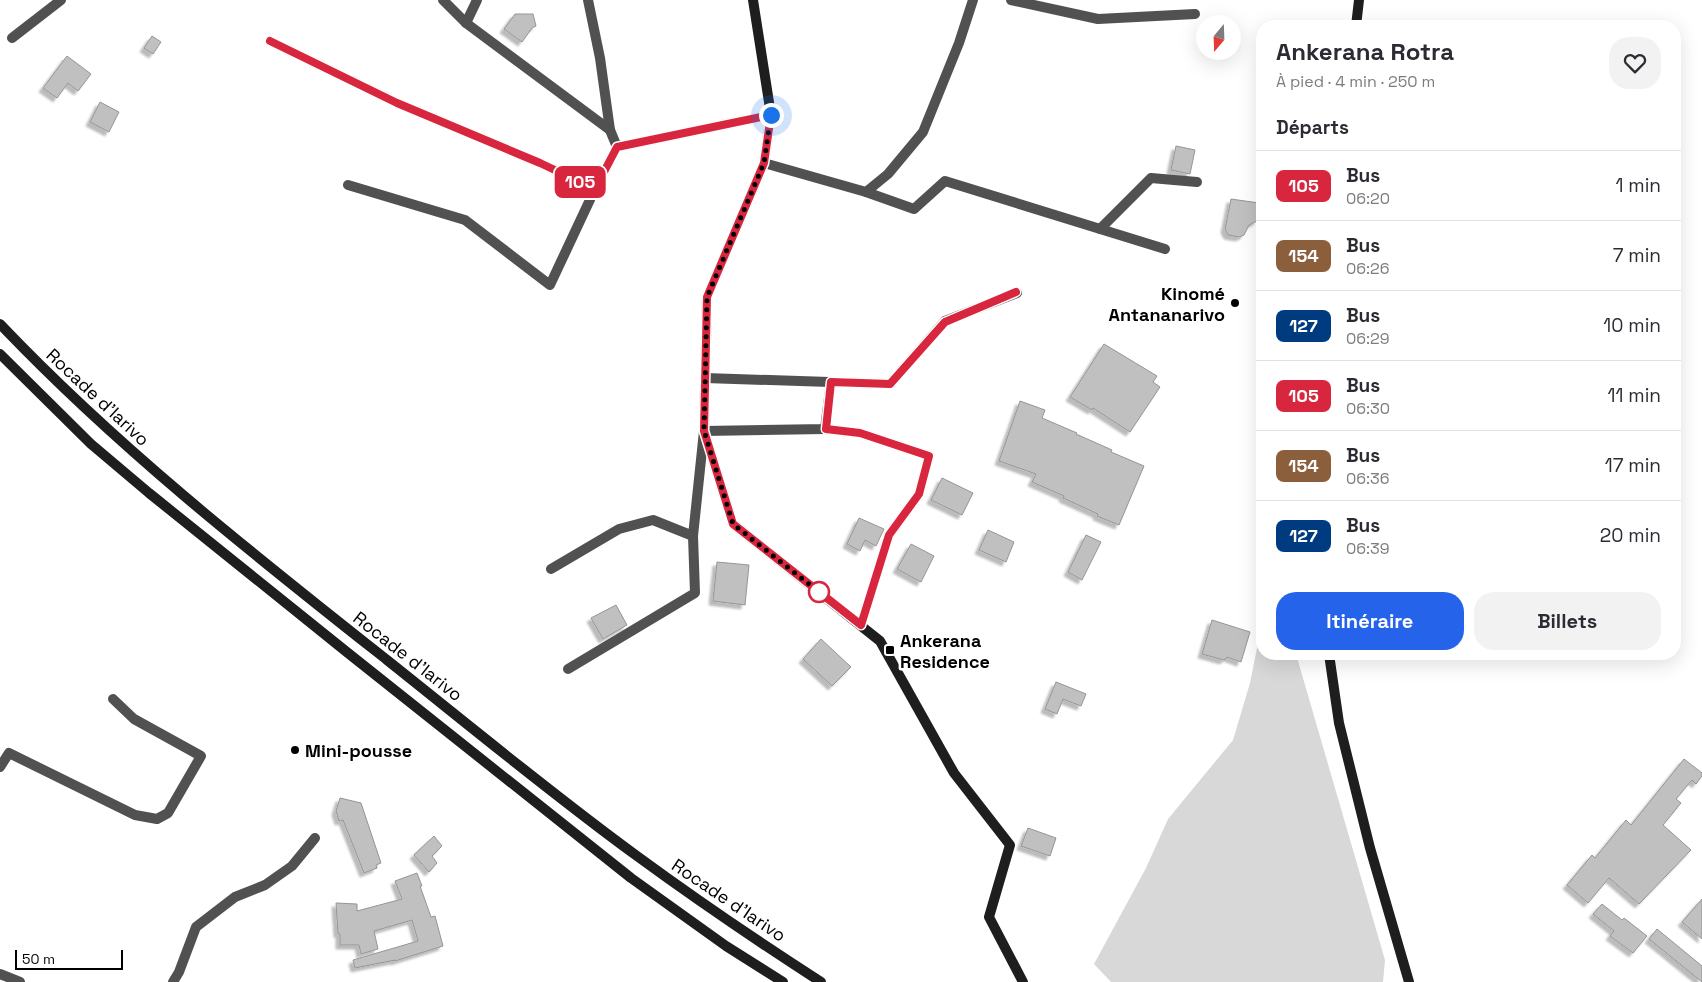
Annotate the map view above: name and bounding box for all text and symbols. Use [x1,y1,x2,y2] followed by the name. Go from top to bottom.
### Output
[1196,15,1241,60] north arrow
[1196,15,1241,60] map controls
[1276,36,1454,67] text: Ankerana Rotra
[1609,37,1661,89] button: heart
[1276,71,1435,92] text: À pied · 4 min · 250 m
[759,103,784,128] your location
[1276,115,1349,140] text: Départs
[1346,163,1380,188] text: Bus
[551,166,609,198] line badge: 105
[565,170,595,193] text: 105
[1616,173,1661,198] text: 1 min
[1288,174,1319,197] text: 105
[1346,188,1390,209] text: 06:20
[1346,233,1380,258] text: Bus
[1613,243,1661,268] text: 7 min
[1288,244,1319,267] text: 154
[1346,258,1390,279] text: 06:26
[1109,282,1225,326] place label: Kinomé Antananarivo
[1229,297,1241,309] marker: Kinomé Antananarivo
[1346,303,1380,328] text: Bus
[1603,313,1661,338] text: 10 min
[1289,314,1318,337] text: 127
[1346,328,1390,349] text: 06:29
[42,343,154,451] street label: Rocade d'Iarivo
[1346,373,1380,398] text: Bus
[1608,383,1661,408] text: 11 min
[1288,384,1319,407] text: 105
[1346,398,1390,419] text: 06:30
[1346,443,1380,468] text: Bus
[1605,453,1661,478] text: 17 min
[1288,454,1319,477] text: 154
[1346,468,1390,489] text: 06:36
[1346,513,1380,538] text: Bus
[1600,523,1661,548] text: 20 min
[1289,524,1318,547] text: 127
[1346,538,1390,559] text: 06:39
[808,581,830,603] unlabelled marker
[1276,592,1464,650] button: Itinéraire
[1474,592,1661,650] button: Billets
[349,606,467,706] street label: Rocade d'Iarivo
[900,629,990,673] place label: Ankerana Residence
[884,644,896,656] marker: Ankerana Residence
[305,739,412,762] place label: Mini-pousse
[289,744,301,756] marker: Mini-pousse
[668,853,790,947] street label: Rocade d'Iarivo
[15,947,122,970] scale bar
[22,950,55,968] text: 50 m

